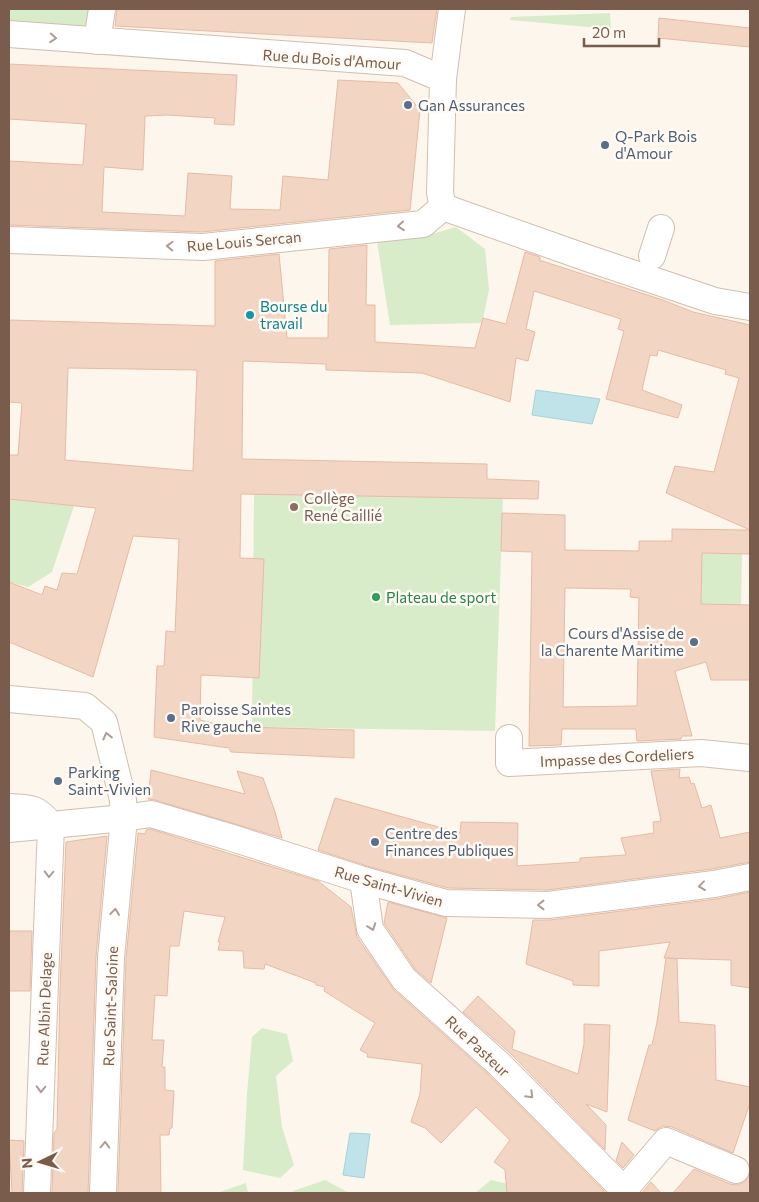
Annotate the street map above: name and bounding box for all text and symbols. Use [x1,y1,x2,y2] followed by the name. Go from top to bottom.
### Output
[584,15,659,47] scale bar
[592,23,626,41] text: 20 m
[49,32,57,43] one-way arrow
[262,45,402,73] street label: Rue du Bois d'Amour
[418,96,525,114] place label: Gan Assurances
[402,99,414,111] marker: Gan Assurances
[615,127,697,162] place label: Q-Park Bois d'Amour
[599,139,611,151] marker: Q-Park Bois d'Amour
[397,220,405,231] one-way arrow
[186,227,302,255] street label: Rue Louis Sercan
[165,241,173,251] one-way arrow
[260,297,327,332] place label: Bourse du travail
[244,309,256,321] marker: Bourse du travail
[304,489,382,524] place label: Collège René Caillié
[288,501,300,513] marker: Collège René Caillié
[386,588,496,606] place label: Plateau de sport
[370,591,382,603] marker: Plateau de sport
[541,624,684,659] place label: Cours d'Assise de la Charente Maritime
[688,636,700,648] marker: Cours d'Assise de la Charente Maritime
[181,700,291,735] place label: Paroisse Saintes Rive gauche
[165,712,177,724] marker: Paroisse Saintes Rive gauche
[102,732,113,741] one-way arrow
[539,744,695,770] street label: Impasse des Cordeliers
[68,763,151,798] place label: Parking Saint-Vivien
[52,775,64,787] marker: Parking Saint-Vivien
[385,824,514,859] place label: Centre des Finances Publiques
[369,836,381,848] marker: Centre des Finances Publiques
[333,862,445,910] street label: Rue Saint-Vivien
[44,870,54,878] one-way arrow
[698,880,707,890] one-way arrow
[537,900,544,910] one-way arrow
[109,908,120,916] one-way arrow
[366,922,376,931] one-way arrow
[99,945,121,1067] street label: Rue Saint-Saloine
[33,952,55,1066] street label: Rue Albin Delage
[442,1012,514,1080] street label: Rue Pasteur
[36,1086,46,1093] one-way arrow
[524,1089,533,1098] one-way arrow
[15,1137,65,1187] north arrow
[100,1140,110,1148] one-way arrow
[18,1157,35,1169] text: N

